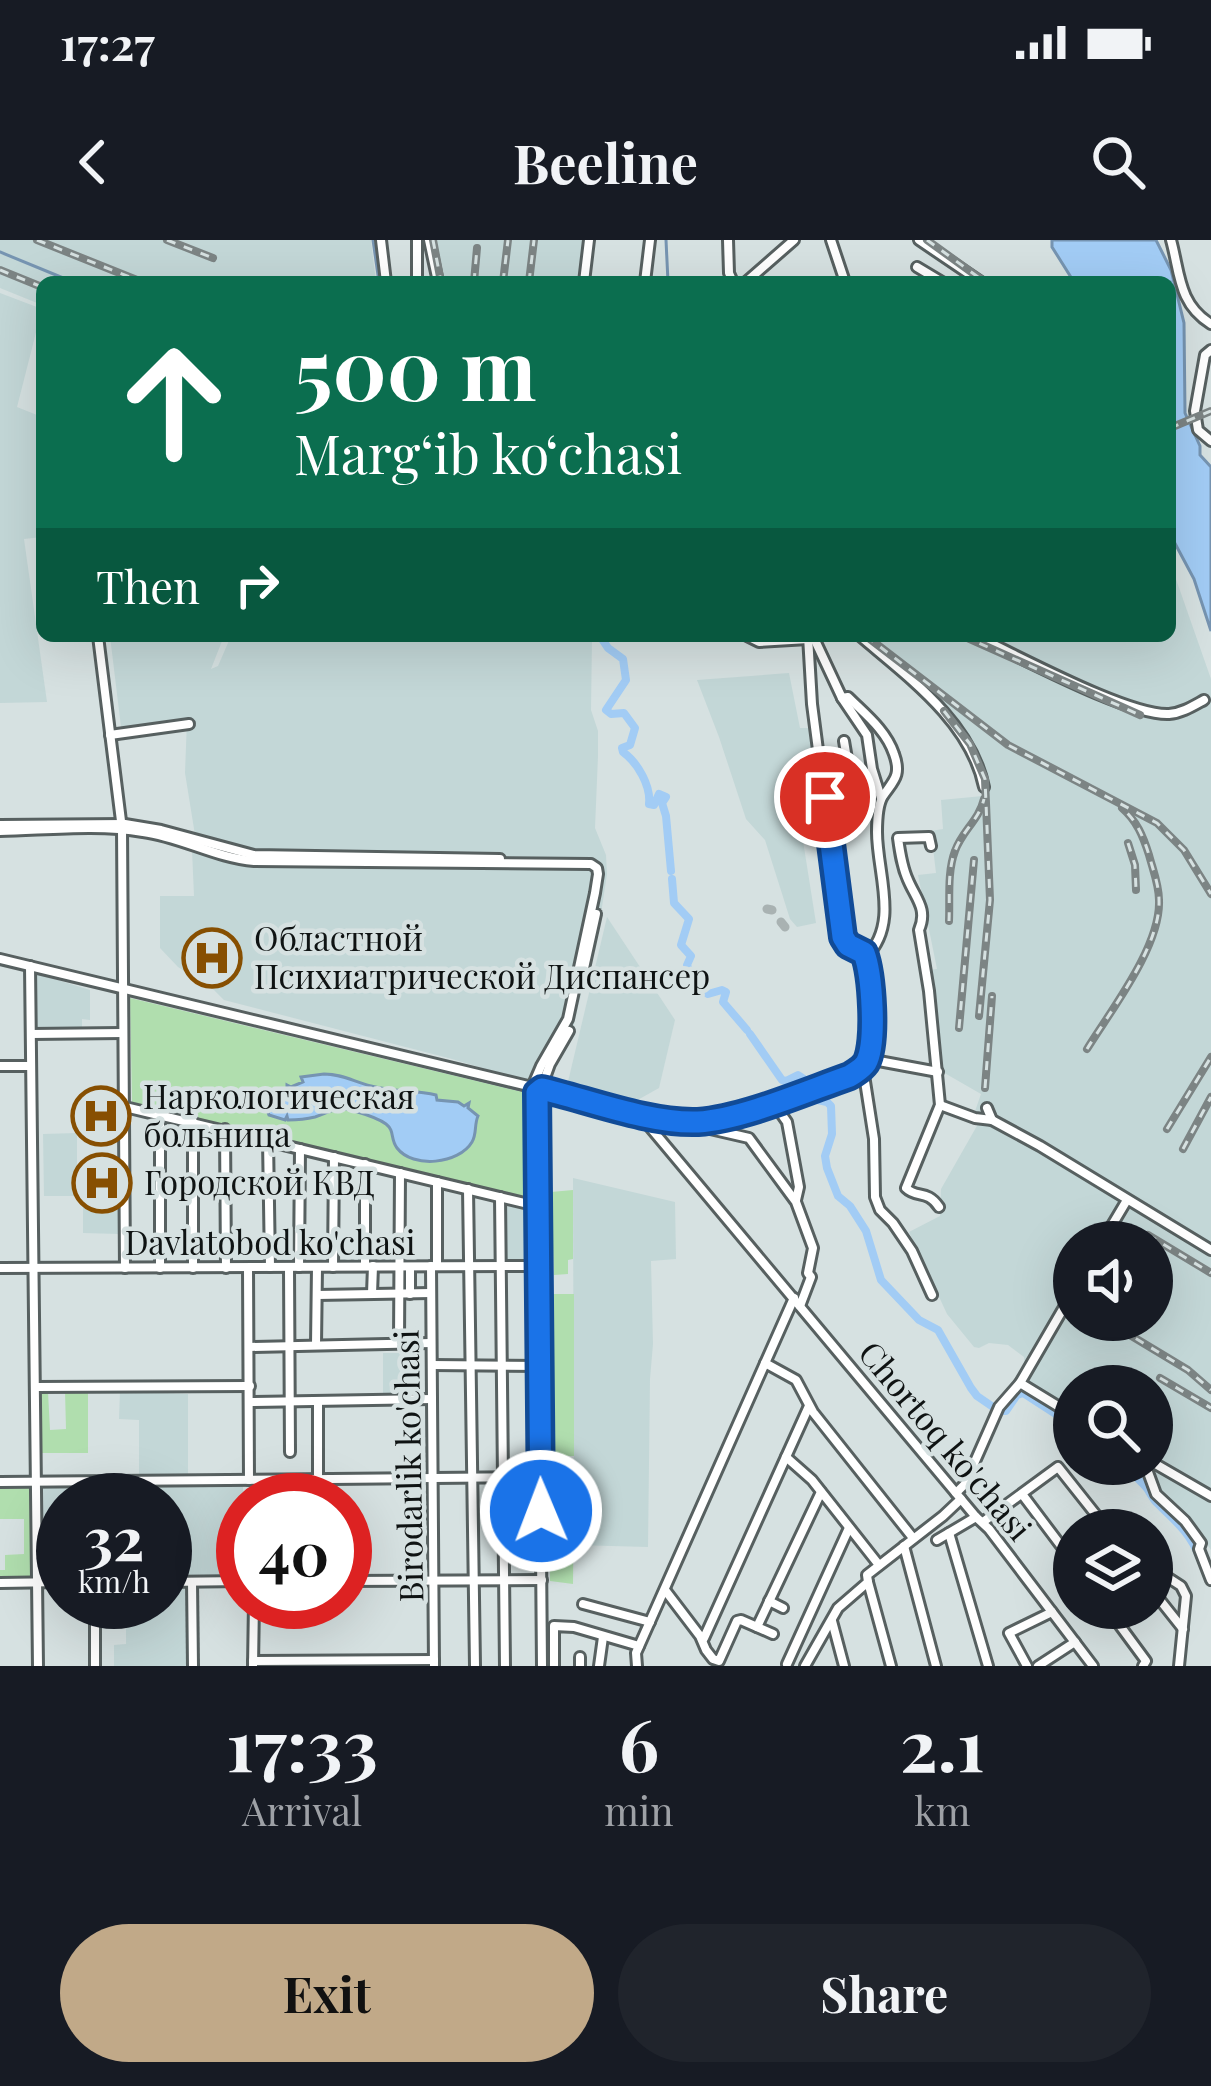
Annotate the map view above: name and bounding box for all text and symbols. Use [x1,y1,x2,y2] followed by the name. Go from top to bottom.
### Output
[60,12,155,72] text: 17:27
[513,126,698,198] text: Beeline
[60,129,126,195] icon: back
[1085,129,1151,195] icon: search
[294,310,537,422] text: 500 m
[96,324,252,480] icon: ahead
[294,417,682,489] text: Marg‘ib ko‘chasi
[224,552,290,618] icon: right
[96,555,200,615] text: Then
[774,746,876,848] pin
[792,764,858,830] icon: arrive
[254,915,710,997] place label: Областной Психиатрической Диспансер
[181,927,243,989] hospital icon: Областной Психиатрической Диспансер
[143,1073,415,1155] place label: Наркологическая больница
[70,1085,132,1147] hospital icon: Наркологическая больница
[71,1152,133,1214] hospital icon: Городской КВД
[144,1159,375,1203] place label: Городской КВД
[125,1219,415,1263] street label: Davlatobod ko'chasi
[1053,1221,1173,1629] map controls
[1053,1221,1173,1341] button: sound
[383,1329,431,1603] street label: Birodarlik ko'chasi
[850,1331,1043,1549] street label: Chortoq ko'chasi
[1053,1365,1173,1485] button: search
[478,1448,604,1574] position arrow
[216,1473,372,1629] speed limit sign: 40
[84,1496,144,1576] text: 32
[1053,1509,1173,1629] button: layers
[78,1561,150,1601] text: km/h
[226,1694,378,1790] text: 17:33
[619,1694,659,1790] text: 6
[900,1694,985,1790] text: 2.1
[242,1784,362,1836] text: Arrival
[604,1784,674,1836] text: min
[914,1784,970,1836] text: km
[60,1924,594,2062] button: Exit
[618,1924,1151,2062] button: Share

